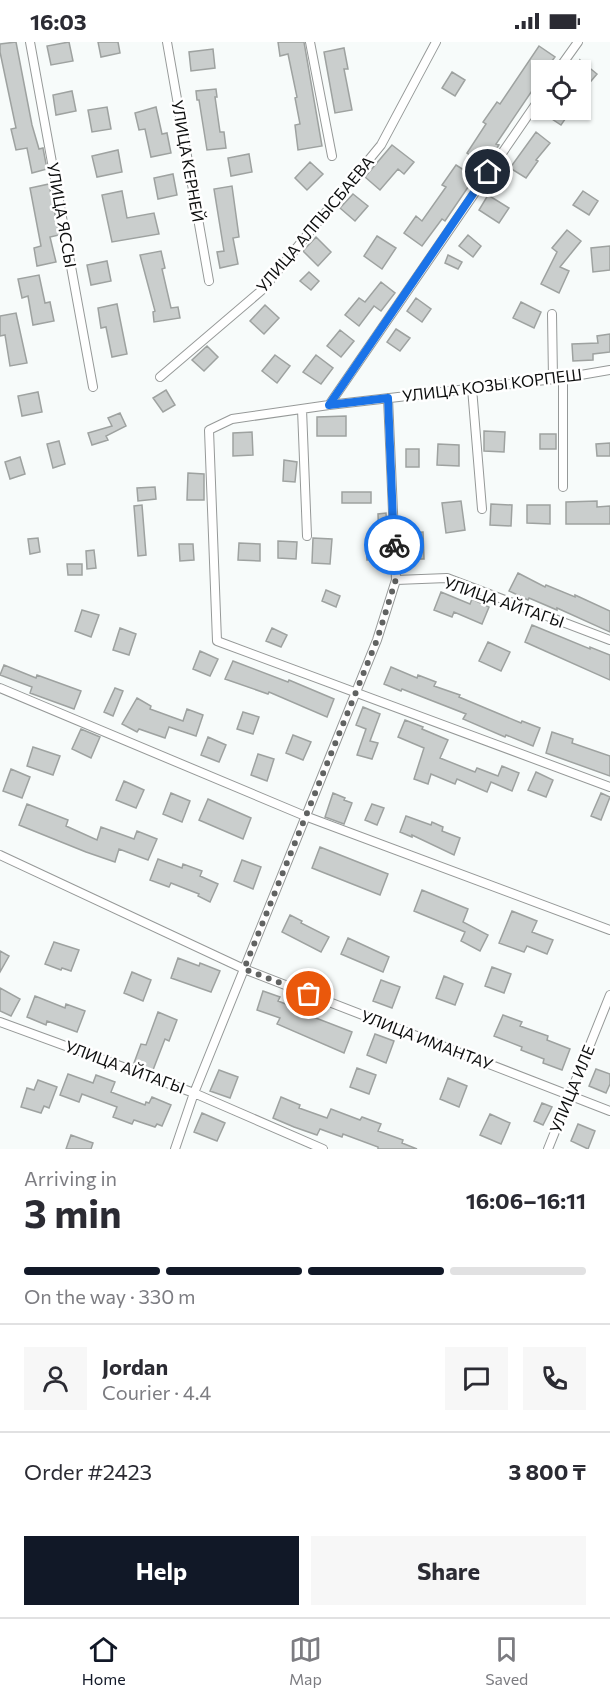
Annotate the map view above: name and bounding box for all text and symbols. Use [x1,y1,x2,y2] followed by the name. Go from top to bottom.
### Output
[30,8,87,35] text: 16:03
[531,60,591,120] map controls
[531,60,591,120] button: locate
[168,98,209,223] street label: УЛИЦА КЕРНЕЙ
[462,146,513,197] pin
[252,152,377,296] street label: УЛИЦА АЛПЫСБАЕВА
[471,155,504,188] icon: home
[44,161,81,269] street label: УЛИЦА ЯССЫ
[401,364,583,405] street label: УЛИЦА КОЗЫ КОРПЕШ
[364,515,424,575] courier
[378,529,411,562] icon: bike
[441,572,567,631] street label: УЛИЦА АЙТАГЫ
[283,968,334,1019] pin
[292,977,325,1010] icon: bag
[358,1006,496,1074] street label: УЛИЦА ИМАНТАУ
[63,1036,188,1097] street label: УЛИЦА АЙТАГЫ
[545,1042,598,1136] street label: УЛИЦА ИЛЕ
[24,1166,117,1190] text: Arriving in
[466,1187,586,1214] text: 16:06–16:11
[24,1188,122,1236] text: 3 min
[24,1284,196,1308] text: On the way · 330 m
[24,1347,87,1410] button: person
[445,1347,508,1410] button: chat
[523,1347,586,1410] button: phone
[102,1353,168,1380] text: Jordan
[102,1380,211,1404] text: Courier · 4.4
[24,1458,152,1485] text: Order #2423
[508,1458,586,1485] text: 3 800 ₸
[24,1536,299,1605] button: Help
[311,1536,586,1605] button: Share
[82,1633,126,1688] tab: Home
[289,1633,322,1688] tab: Map
[485,1633,528,1688] tab: Saved

